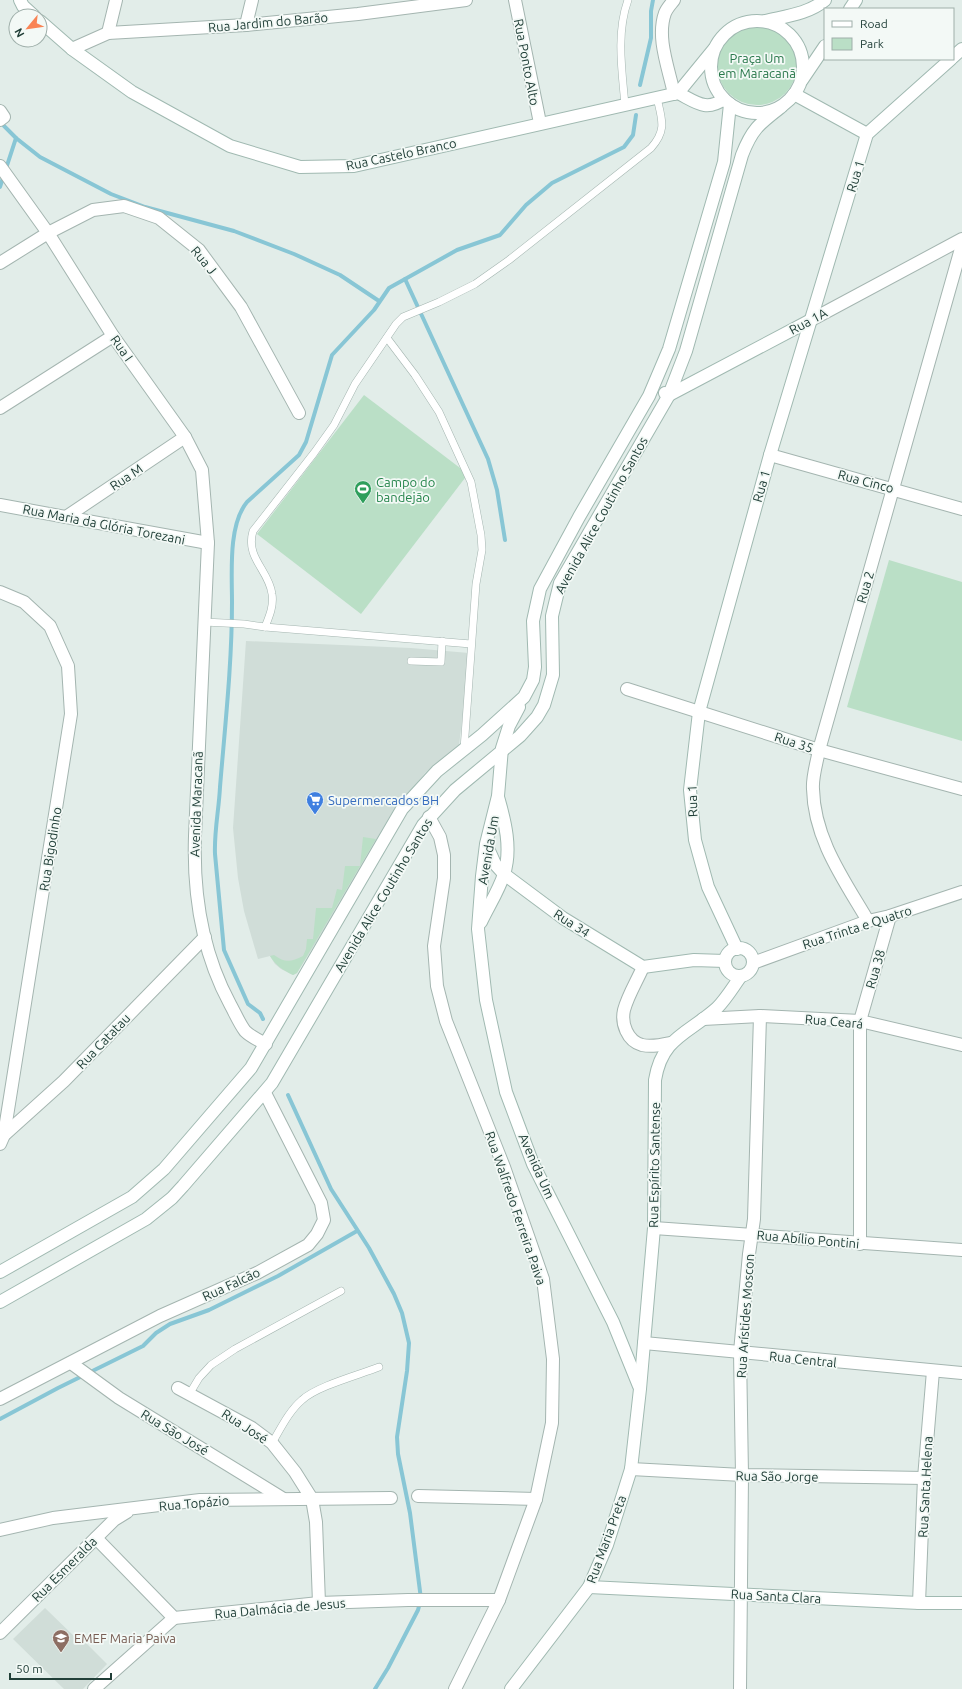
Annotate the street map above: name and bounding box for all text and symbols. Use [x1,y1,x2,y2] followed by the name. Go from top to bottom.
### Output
[8,8,48,48] north arrow
[824,8,954,60] legend
[207,10,329,34] street label: Rua Jardim do Barão
[512,17,542,107] street label: Rua Ponto Alto
[860,17,888,30] text: Road
[12,26,26,39] text: N
[860,37,884,50] text: Park
[718,51,796,80] park label: Praça Um em Maracanã
[344,135,458,173] street label: Rua Castelo Branco
[844,158,866,194] street label: Rua 1
[188,243,220,277] street label: Rua J
[787,305,830,337] street label: Rua 1A
[108,332,136,364] street label: Rua I
[552,434,650,596] street label: Avenida Alice Coutinho Santos
[107,461,145,493] street label: Rua M
[836,467,896,495] street label: Rua Cinco
[750,468,772,504] street label: Rua 1
[376,475,435,504] place label: Campo do bandejão
[353,479,373,504] sports icon: Campo do bandejão
[22,501,186,547] street label: Rua Maria da Glória Torezani
[854,569,876,605] street label: Rua 2
[773,729,815,755] street label: Rua 35
[187,751,205,857] street label: Avenida Maracanã
[684,785,700,817] street label: Rua 1
[305,790,325,815] supermarket icon: Supermercados BH
[328,793,439,807] place label: Supermercados BH
[36,806,64,892] street label: Rua Bigodinho
[475,814,501,886] street label: Avenida Um
[331,815,435,974] street label: Avenida Alice Coutinho Santos
[801,903,914,952] street label: Rua Trinta e Quatro
[551,906,593,940] street label: Rua 34
[863,948,887,990] street label: Rua 38
[73,1011,133,1071] street label: Rua Catatau
[804,1011,864,1031] street label: Rua Ceará
[646,1102,662,1228] street label: Rua Espírito Santense
[483,1129,549,1287] street label: Rua Walfredo Ferreira Paiva
[516,1131,558,1201] street label: Avenida Um
[756,1228,860,1250] street label: Rua Abílio Pontini
[734,1253,756,1379] street label: Rua Arístides Moscon
[200,1265,262,1303] street label: Rua Falcão
[769,1348,838,1370] street label: Rua Central
[139,1406,211,1458] street label: Rua São José
[219,1406,271,1446] street label: Rua José
[915,1436,935,1538] street label: Rua Santa Helena
[735,1468,819,1484] street label: Rua São Jorge
[158,1493,230,1513] street label: Rua Topázio
[584,1493,628,1585] street label: Rua Maria Preta
[29,1534,99,1604] street label: Rua Esmeralda
[730,1587,822,1605] street label: Rua Santa Clara
[214,1595,346,1621] street label: Rua Dalmácia de Jesus
[51,1628,71,1653] school or university icon: EMEF Maria Paiva
[74,1631,176,1645] place label: EMEF Maria Paiva
[10,1655,111,1681] scale bar
[16,1662,43,1675] text: 50 m

